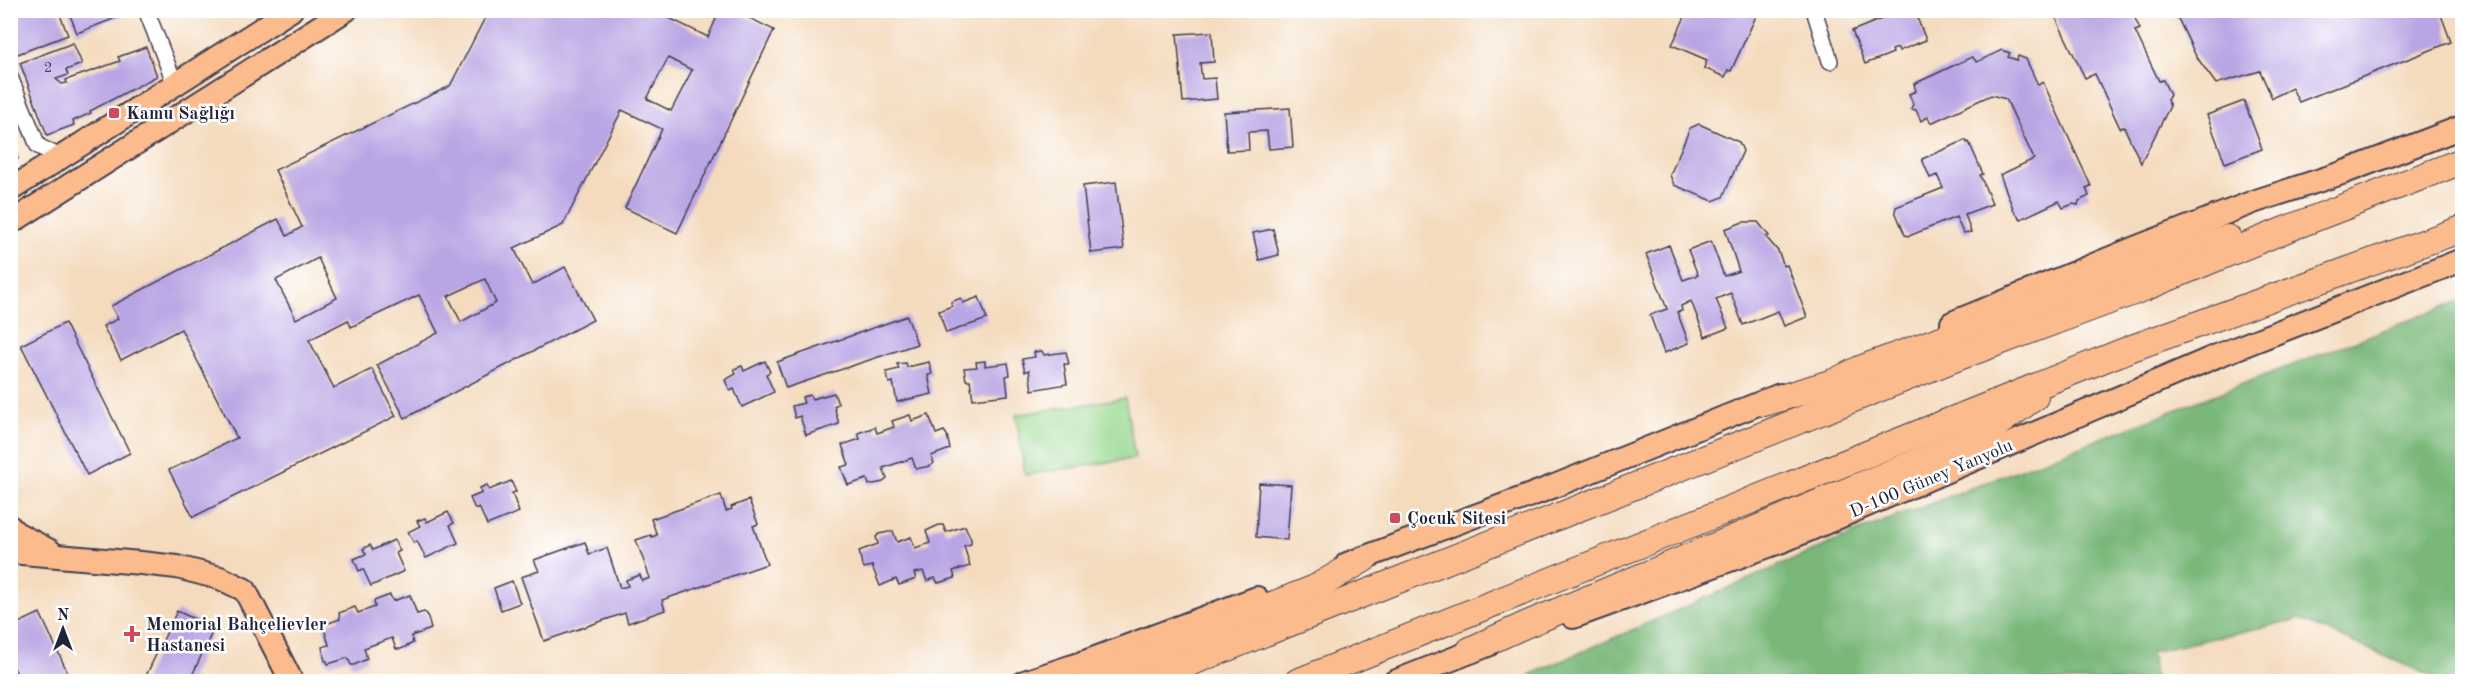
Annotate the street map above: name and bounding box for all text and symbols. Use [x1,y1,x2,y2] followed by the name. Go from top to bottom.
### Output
[44,61,52,76] house number: 2
[126,105,235,123] place label: Kamu Sağlığı
[107,106,121,120] marker: Kamu Sağlığı
[1847,436,2016,521] street label: D-100 Güney Yanyolu
[1407,510,1506,528] place label: Çocuk Sitesi
[1388,511,1402,525] marker: Çocuk Sitesi
[33,599,93,659] north arrow
[57,608,70,624] text: N
[146,616,327,655] place label: Memorial Bahçelievler Hastanesi
[123,625,141,643] marker: Memorial Bahçelievler Hastanesi

